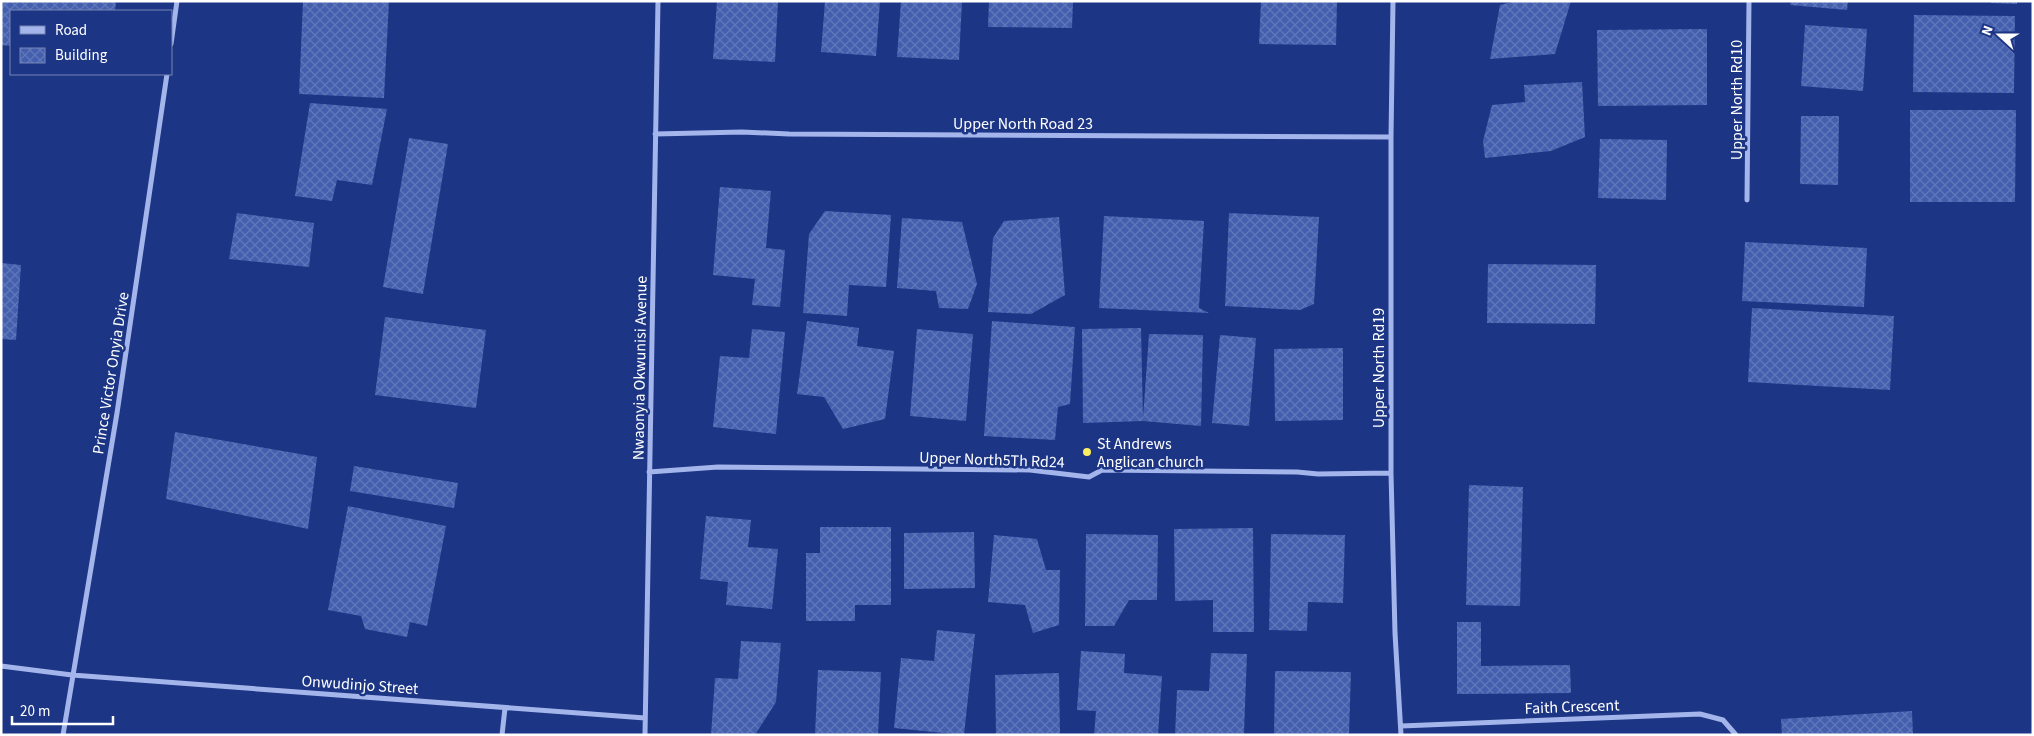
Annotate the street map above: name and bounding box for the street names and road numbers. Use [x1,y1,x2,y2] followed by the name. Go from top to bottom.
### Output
[1726,40,1748,160] street label: Upper North Rd10
[953,113,1093,135] street label: Upper North Road 23
[627,276,653,460] street label: Nwaonyia Okwunisi Avenue
[87,290,135,456] street label: Prince Victor Onyia Drive
[1368,308,1390,428] street label: Upper North Rd19
[919,446,1065,474] street label: Upper North5Th Rd24
[301,670,420,700] street label: Onwudinjo Street
[1524,694,1620,720] street label: Faith Crescent

